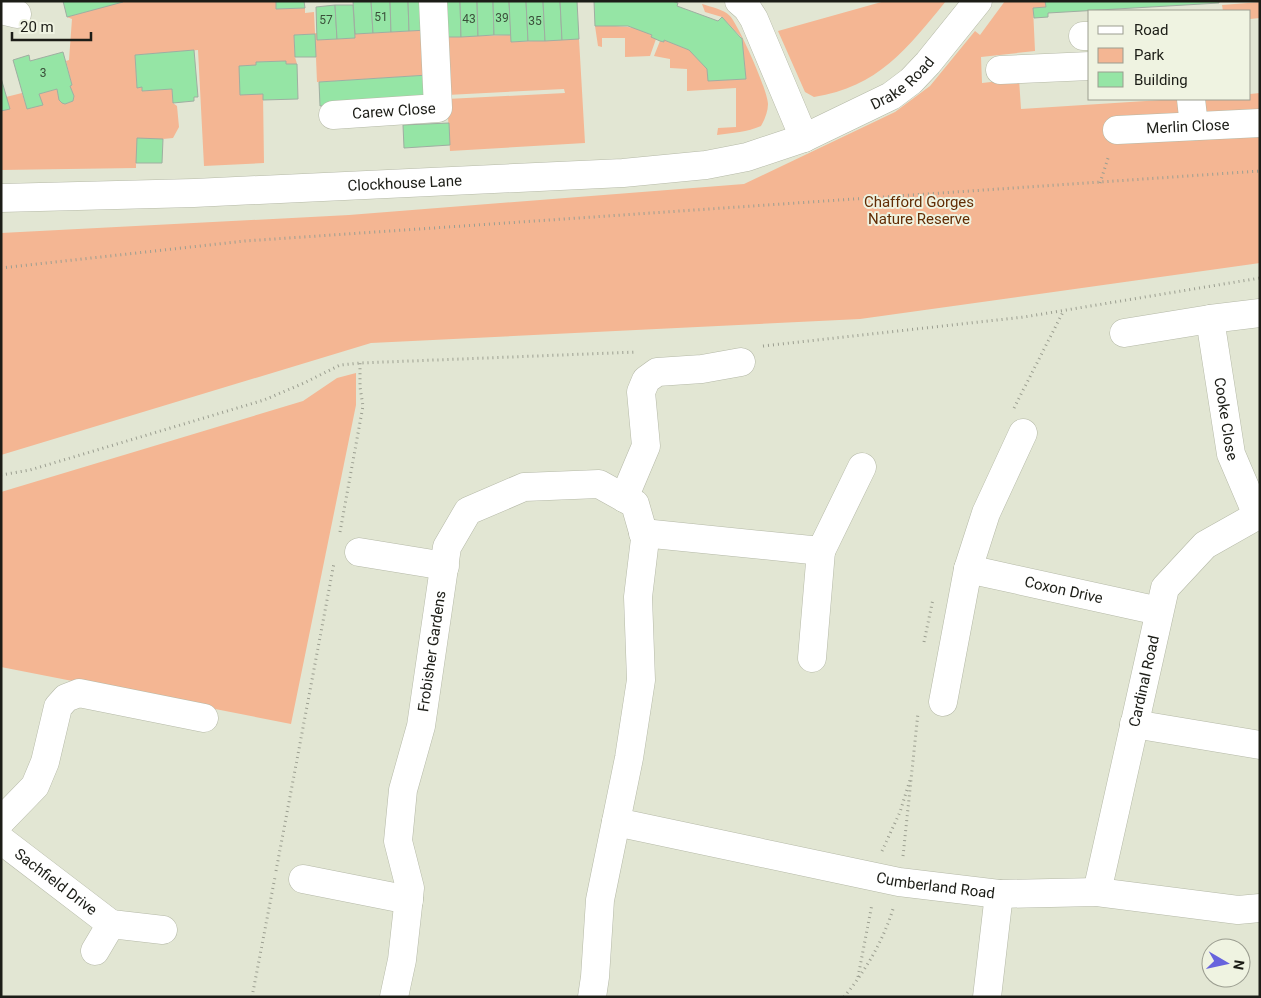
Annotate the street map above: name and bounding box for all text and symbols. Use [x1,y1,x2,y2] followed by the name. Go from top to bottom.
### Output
[12,10,91,42] scale bar
[374,10,388,24] house number: 51
[1088,10,1251,100] legend
[495,11,509,25] house number: 39
[462,12,476,26] house number: 43
[319,13,333,27] house number: 57
[528,14,542,28] house number: 35
[20,18,54,36] text: 20 m
[1134,21,1168,39] text: Road
[1134,46,1165,64] text: Park
[868,53,938,113] street label: Drake Road
[40,66,46,80] house number: 3
[1134,71,1188,89] text: Building
[352,99,436,123] street label: Carew Close
[1146,116,1230,138] street label: Merlin Close
[347,172,462,195] street label: Clockhouse Lane
[864,193,974,228] park label: Chafford Gorges Nature Reserve
[1210,376,1242,463] street label: Cooke Close
[1023,573,1105,607] street label: Coxon Drive
[414,589,450,713] street label: Frobisher Gardens
[1125,634,1163,729] street label: Cardinal Road
[11,845,101,919] street label: Sachfield Drive
[875,868,996,902] street label: Cumberland Road
[1201,938,1251,988] north arrow
[1230,959,1248,971] text: N

